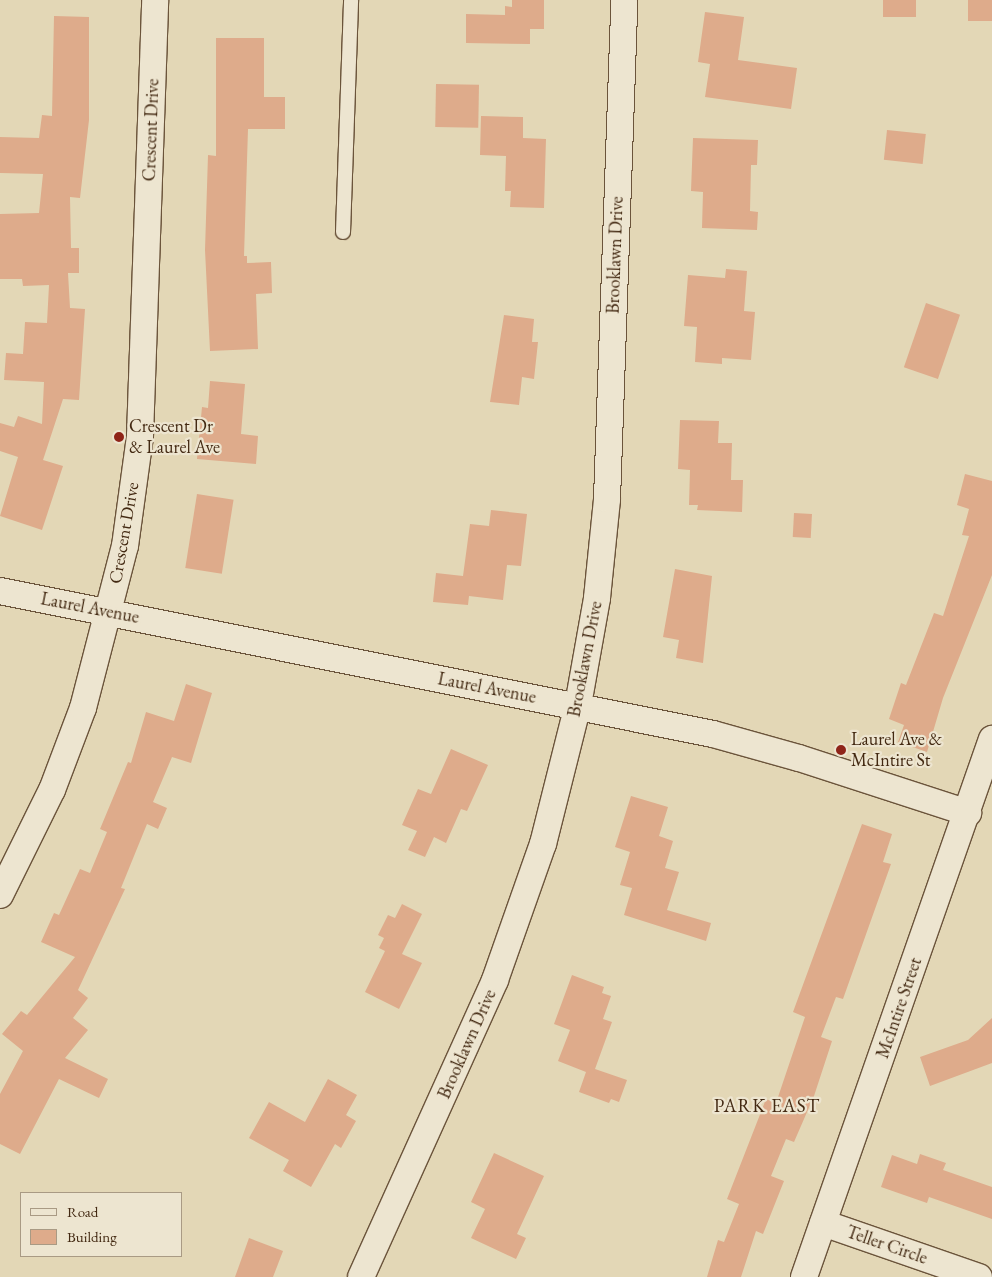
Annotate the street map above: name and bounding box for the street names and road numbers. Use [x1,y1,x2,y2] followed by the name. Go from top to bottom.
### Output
[138,78,164,182] street label: Crescent Drive
[602,196,628,314] street label: Brooklawn Drive
[104,480,144,586] street label: Crescent Drive
[39,588,141,628] street label: Laurel Avenue
[563,599,607,719] street label: Brooklawn Drive
[436,668,538,708] street label: Laurel Avenue
[872,955,926,1061] street label: McIntire Street
[433,986,501,1102] street label: Brooklawn Drive
[844,1221,930,1269] street label: Teller Circle

